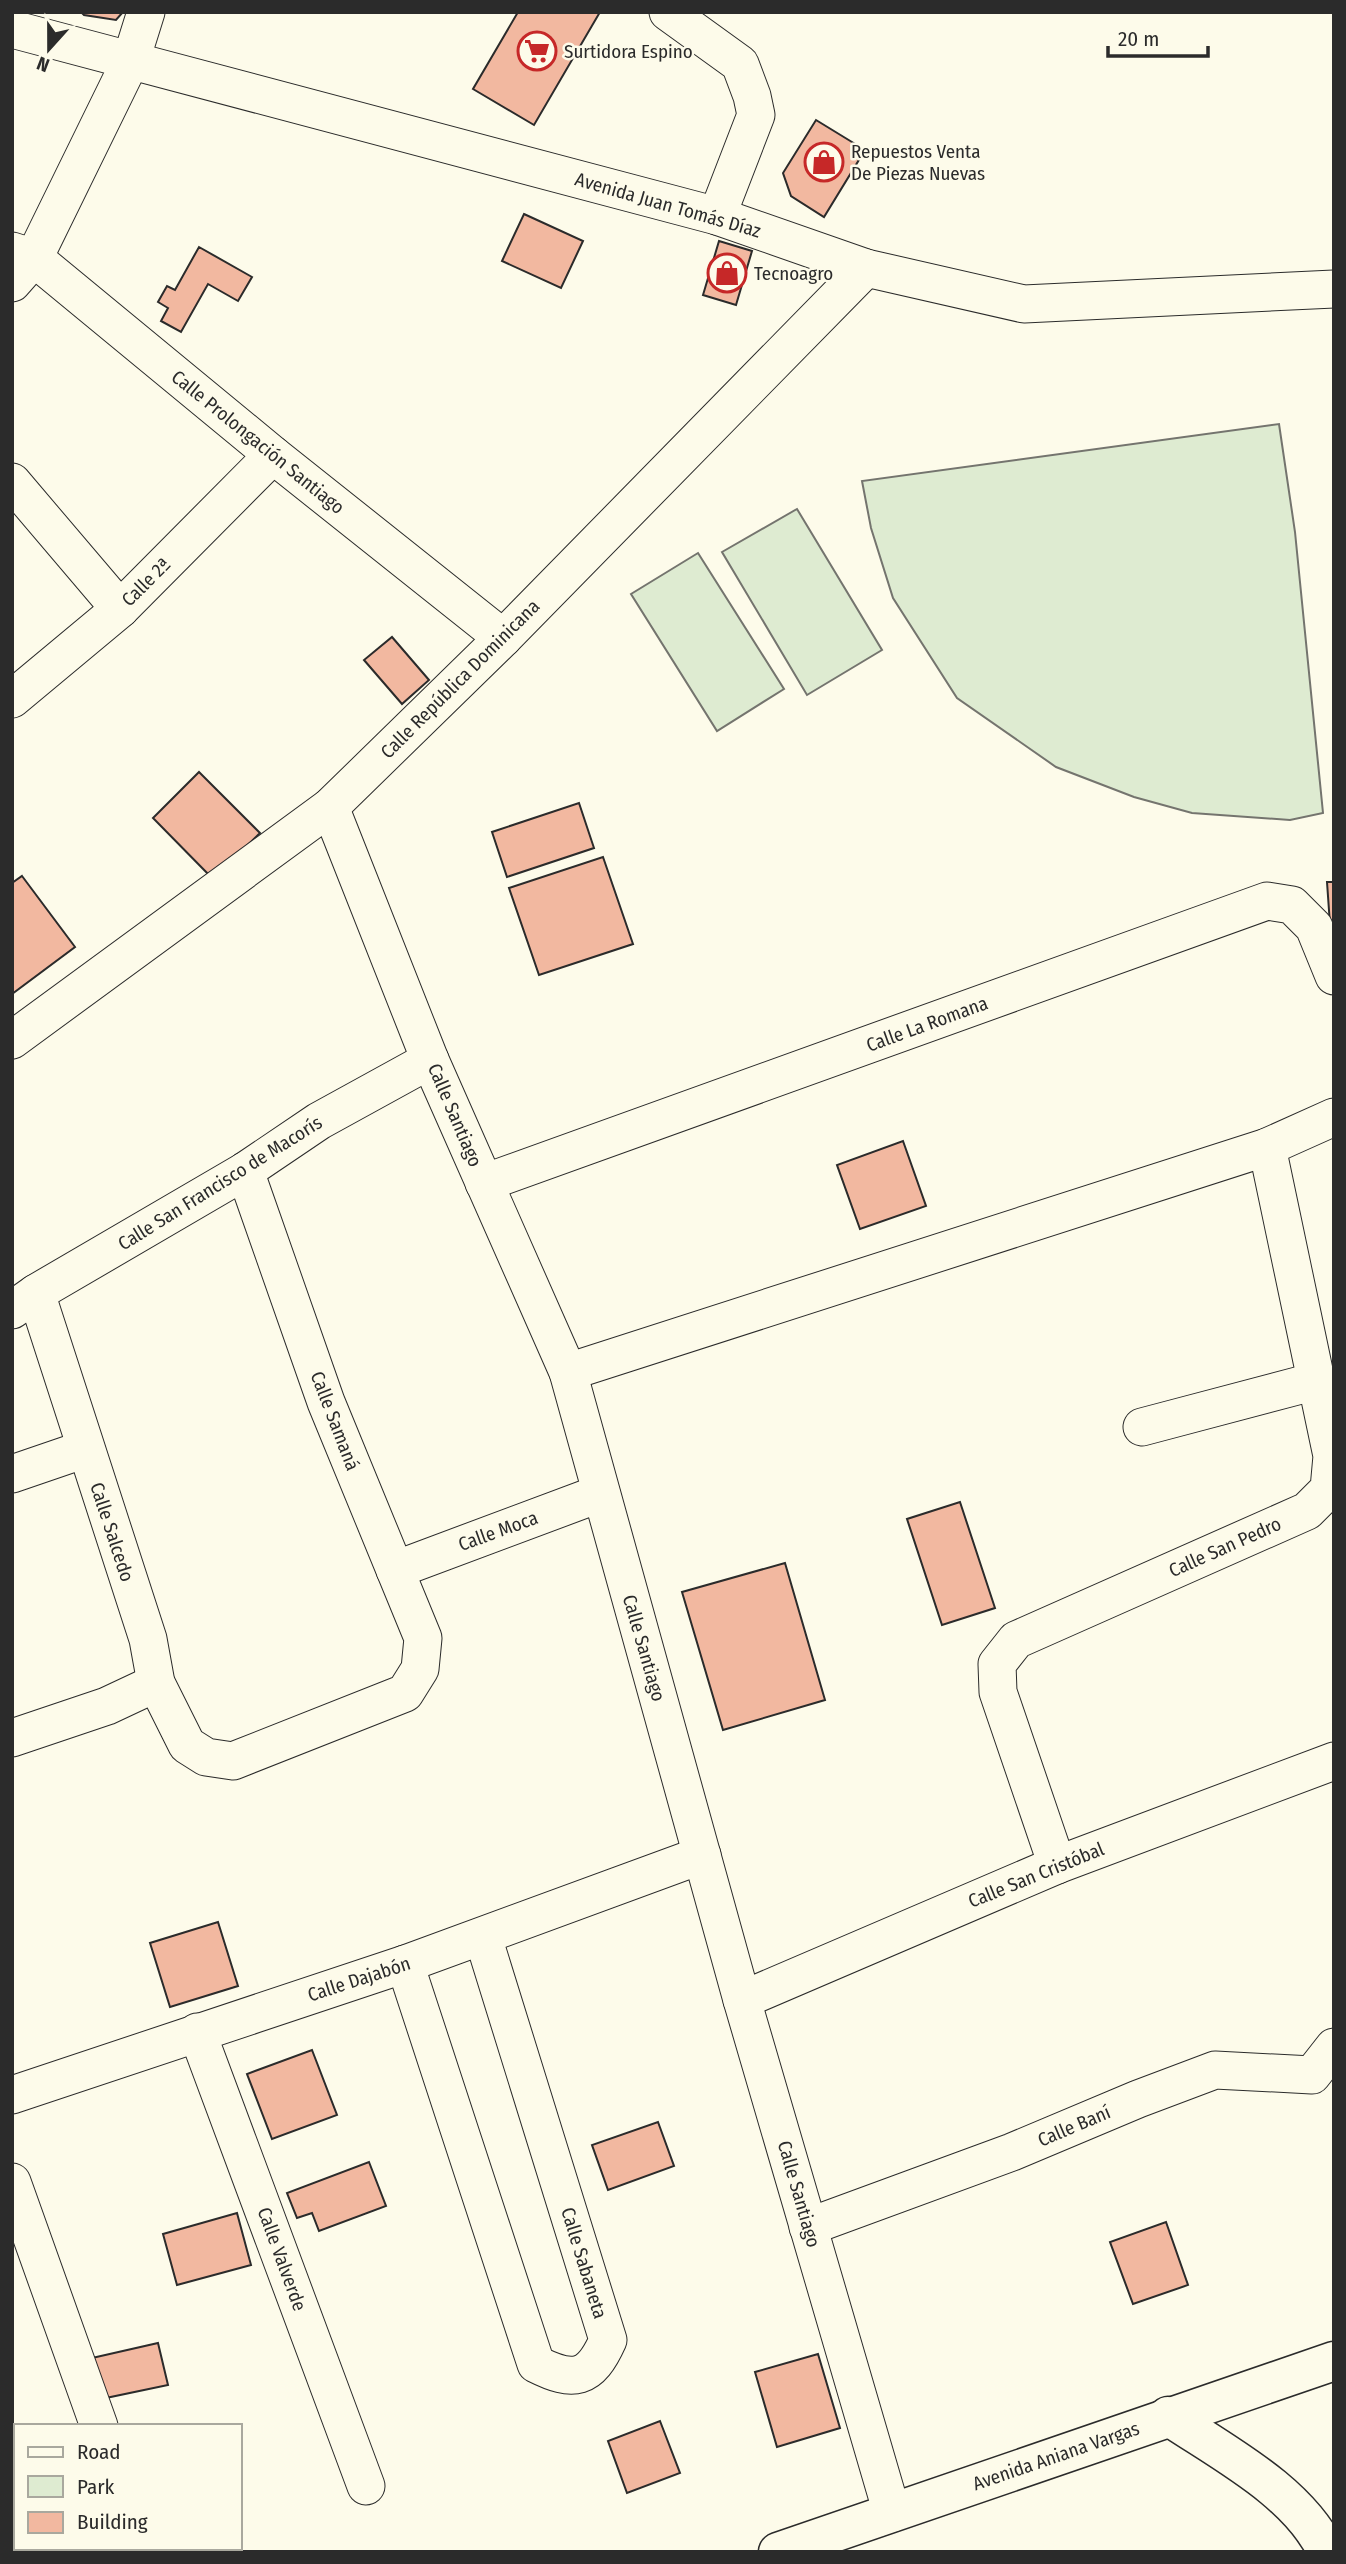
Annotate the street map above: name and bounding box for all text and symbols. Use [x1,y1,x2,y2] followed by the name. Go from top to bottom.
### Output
[14,14,84,84] north arrow
[1108,14,1208,58] scale bar
[1118,26,1159,52] text: 20 m
[516,30,558,72] supermarket icon: Surtidora Espino
[564,40,693,63] place label: Surtidora Espino
[34,52,53,77] text: N
[851,140,985,185] place label: Repuestos Venta De Piezas Nuevas
[803,141,845,183] shop icon: Repuestos Venta De Piezas Nuevas
[572,167,764,243] street label: Avenida Juan Tomás Díaz
[706,252,748,294] shop icon: Tecnoagro
[754,262,833,285] place label: Tecnoagro
[167,365,349,519] street label: Calle Prolongación Santiago
[117,553,175,611] street label: Calle 2ª
[376,595,544,763] street label: Calle República Dominicana
[863,991,991,1057] street label: Calle La Romana
[423,1060,487,1170] street label: Calle Santiago
[114,1111,326,1255] street label: Calle San Francisco de Macorís
[306,1368,364,1474] street label: Calle Samaná
[85,1479,139,1585] street label: Calle Salcedo
[455,1506,541,1556] street label: Calle Moca
[1165,1512,1285,1582] street label: Calle San Pedro
[618,1592,670,1704] street label: Calle Santiago
[965,1837,1107,1913] street label: Calle San Cristóbal
[305,1952,413,2006] street label: Calle Dajabón
[1034,2100,1114,2152] street label: Calle Baní
[773,2138,825,2250] street label: Calle Santiago
[253,2204,311,2314] street label: Calle Valverde
[556,2205,612,2321] street label: Calle Sabaneta
[970,2417,1142,2495] street label: Avenida Aniana Vargas
[14,2424,242,2550] legend
[77,2439,121,2465] text: Road
[77,2474,115,2500] text: Park
[77,2509,148,2535] text: Building

